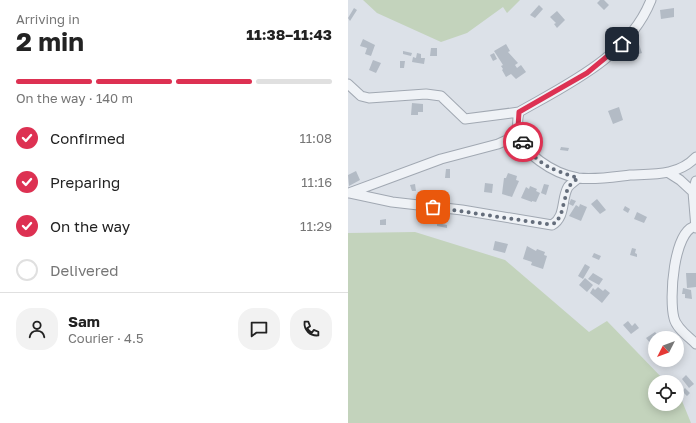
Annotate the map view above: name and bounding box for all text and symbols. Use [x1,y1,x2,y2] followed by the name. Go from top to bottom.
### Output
[16,11,80,27] text: Arriving in
[246,25,332,43] text: 11:38–11:43
[16,26,84,57] text: 2 min
[605,27,639,61] pin
[611,33,633,55] icon: home
[16,90,133,106] text: On the way · 140 m
[503,122,543,162] courier
[16,127,38,149] icon: check
[50,129,125,147] text: Confirmed
[299,130,332,146] text: 11:08
[512,131,534,153] icon: car
[16,171,38,193] icon: check
[50,173,120,191] text: Preparing
[301,174,332,190] text: 11:16
[416,190,450,224] pin
[422,196,444,218] icon: bag
[16,215,38,237] icon: check
[50,217,130,235] text: On the way
[300,218,332,234] text: 11:29
[50,261,118,279] text: Delivered
[16,308,58,350] button: person
[238,308,280,350] button: chat
[290,308,332,350] button: phone
[68,312,100,330] text: Sam
[68,330,143,346] text: Courier · 4.5
[648,331,684,367] north arrow
[648,331,684,411] map controls
[648,375,684,411] button: locate

